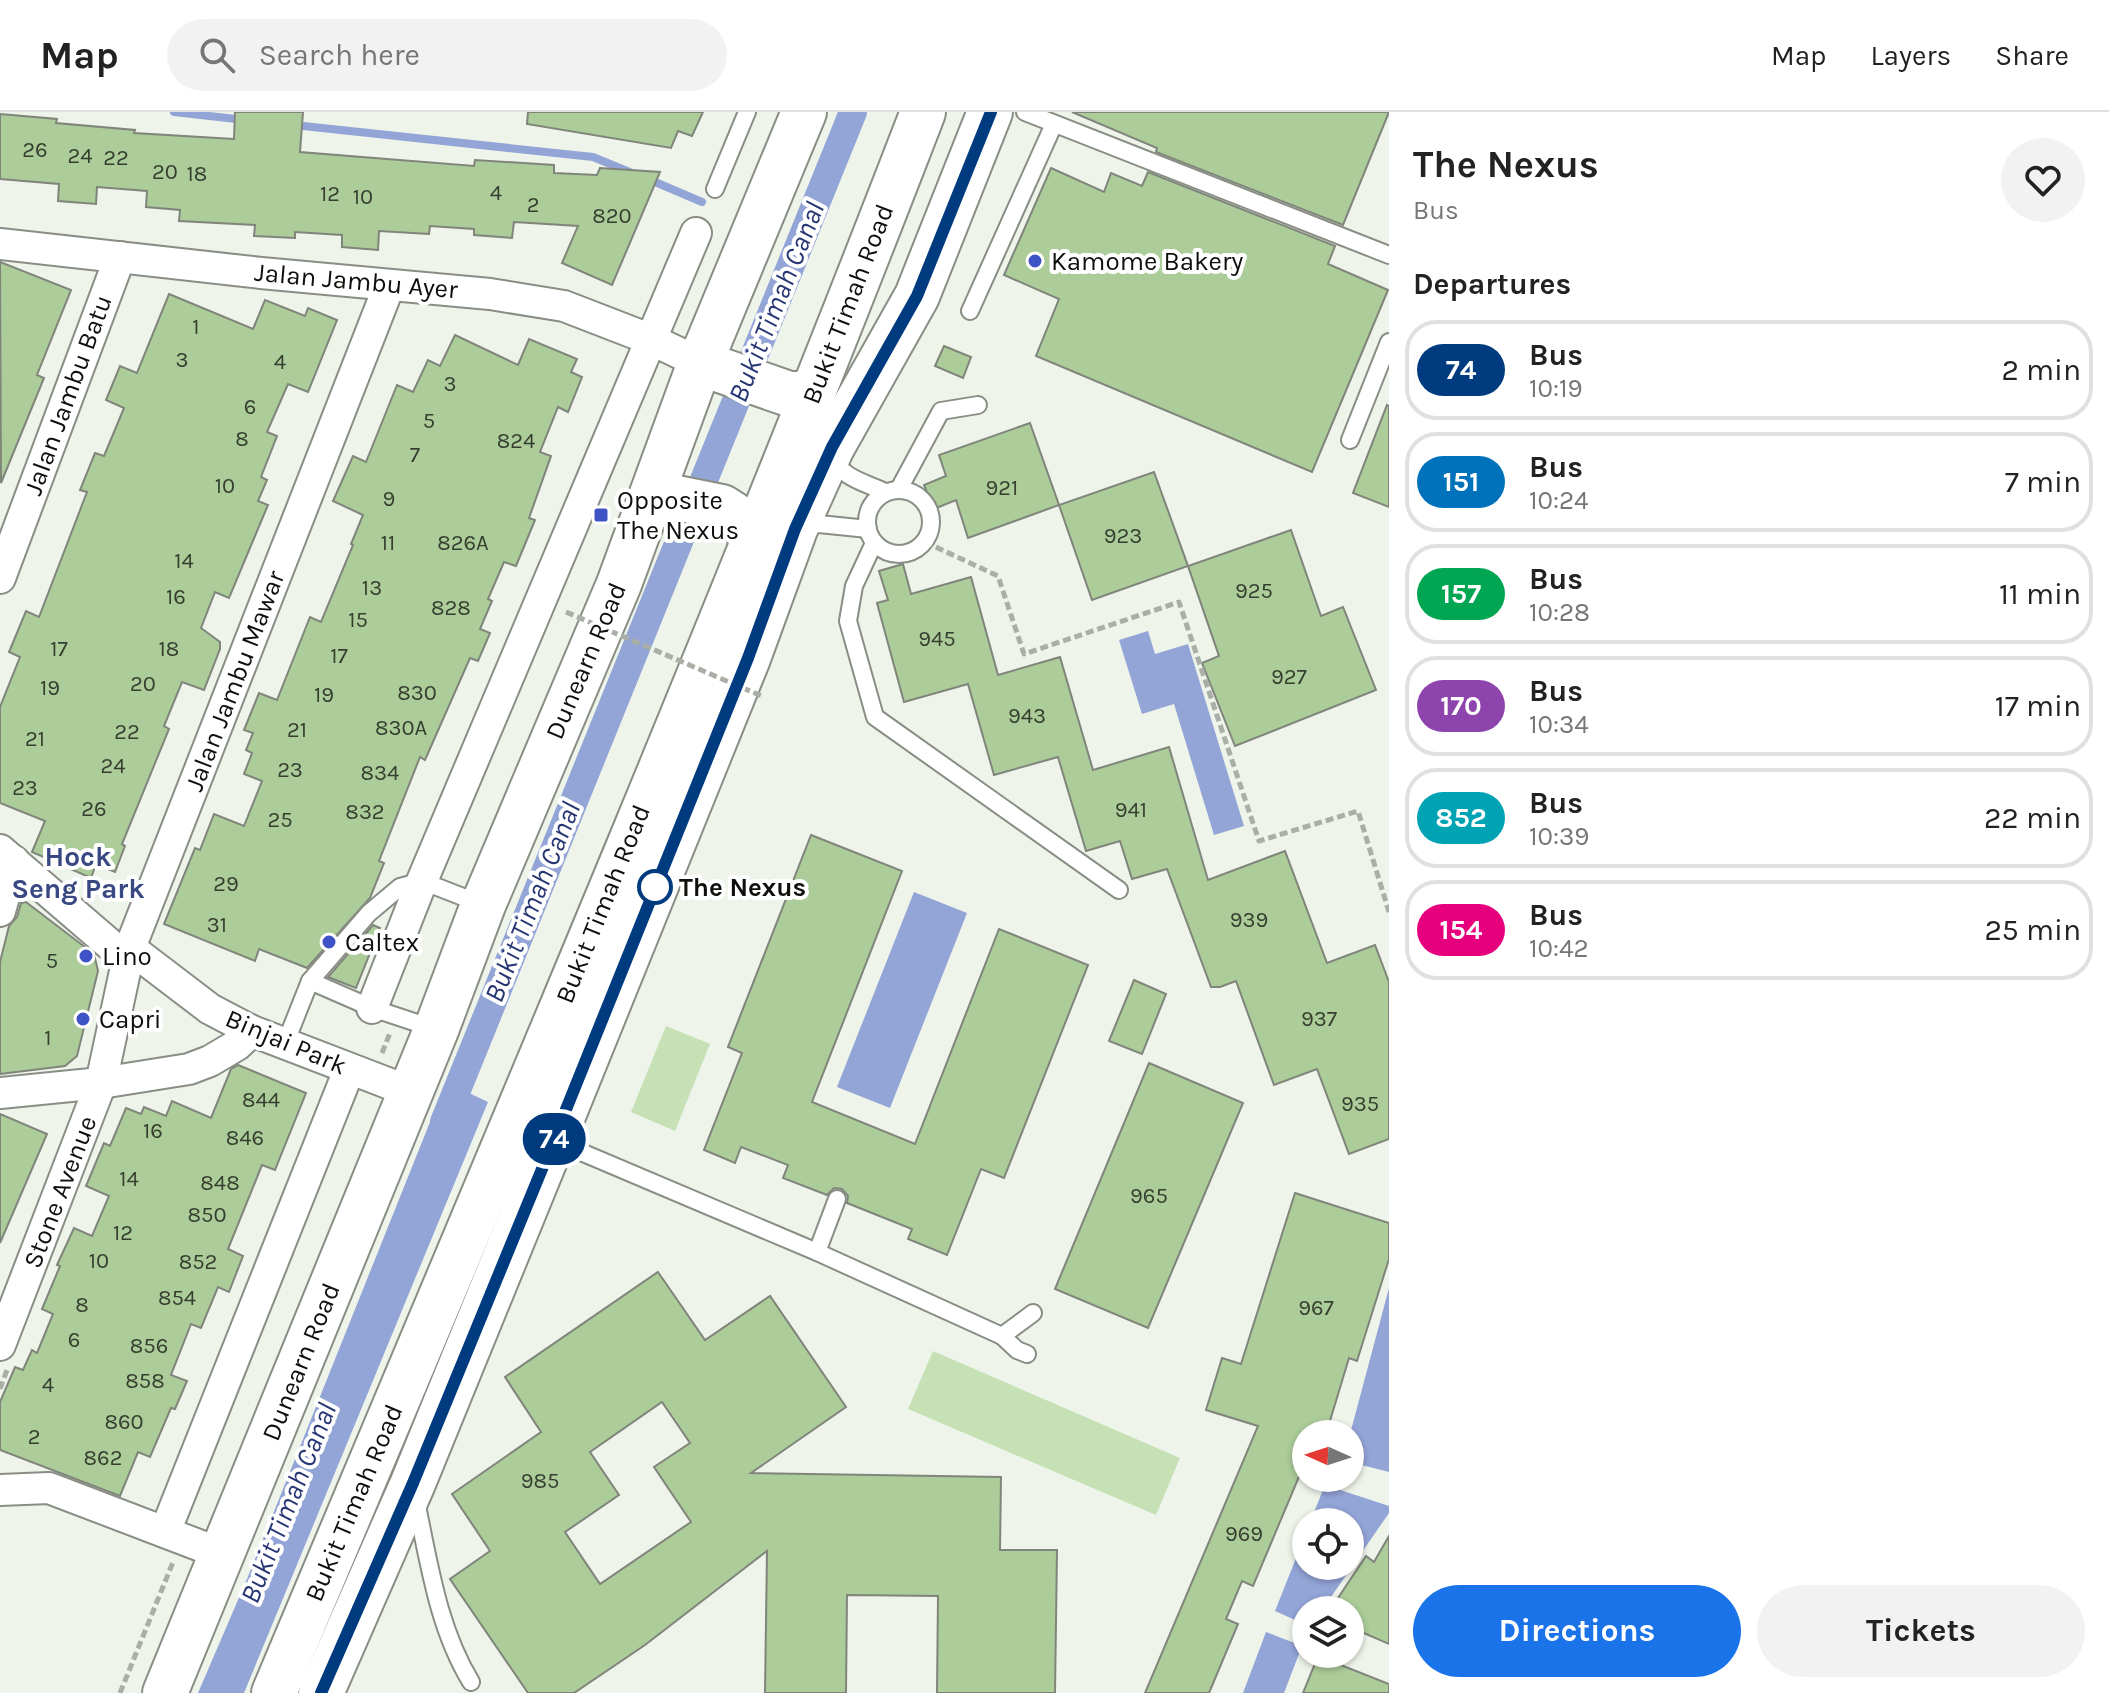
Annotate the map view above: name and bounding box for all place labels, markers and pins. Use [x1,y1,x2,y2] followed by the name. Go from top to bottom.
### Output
[1051,246,1243,277] place label: Kamome Bakery
[1026,252,1044,270] marker: Kamome Bakery
[617,485,739,546] place label: Opposite The Nexus
[592,506,610,524] marker: Opposite The Nexus
[638,870,672,904] marker: The Nexus
[679,872,806,903] place label: The Nexus
[345,927,419,958] place label: Caltex
[320,933,338,951] marker: Caltex
[102,941,152,972] place label: Lino
[77,947,95,965] marker: Lino
[99,1004,162,1035] place label: Capri
[74,1010,92,1028] marker: Capri

